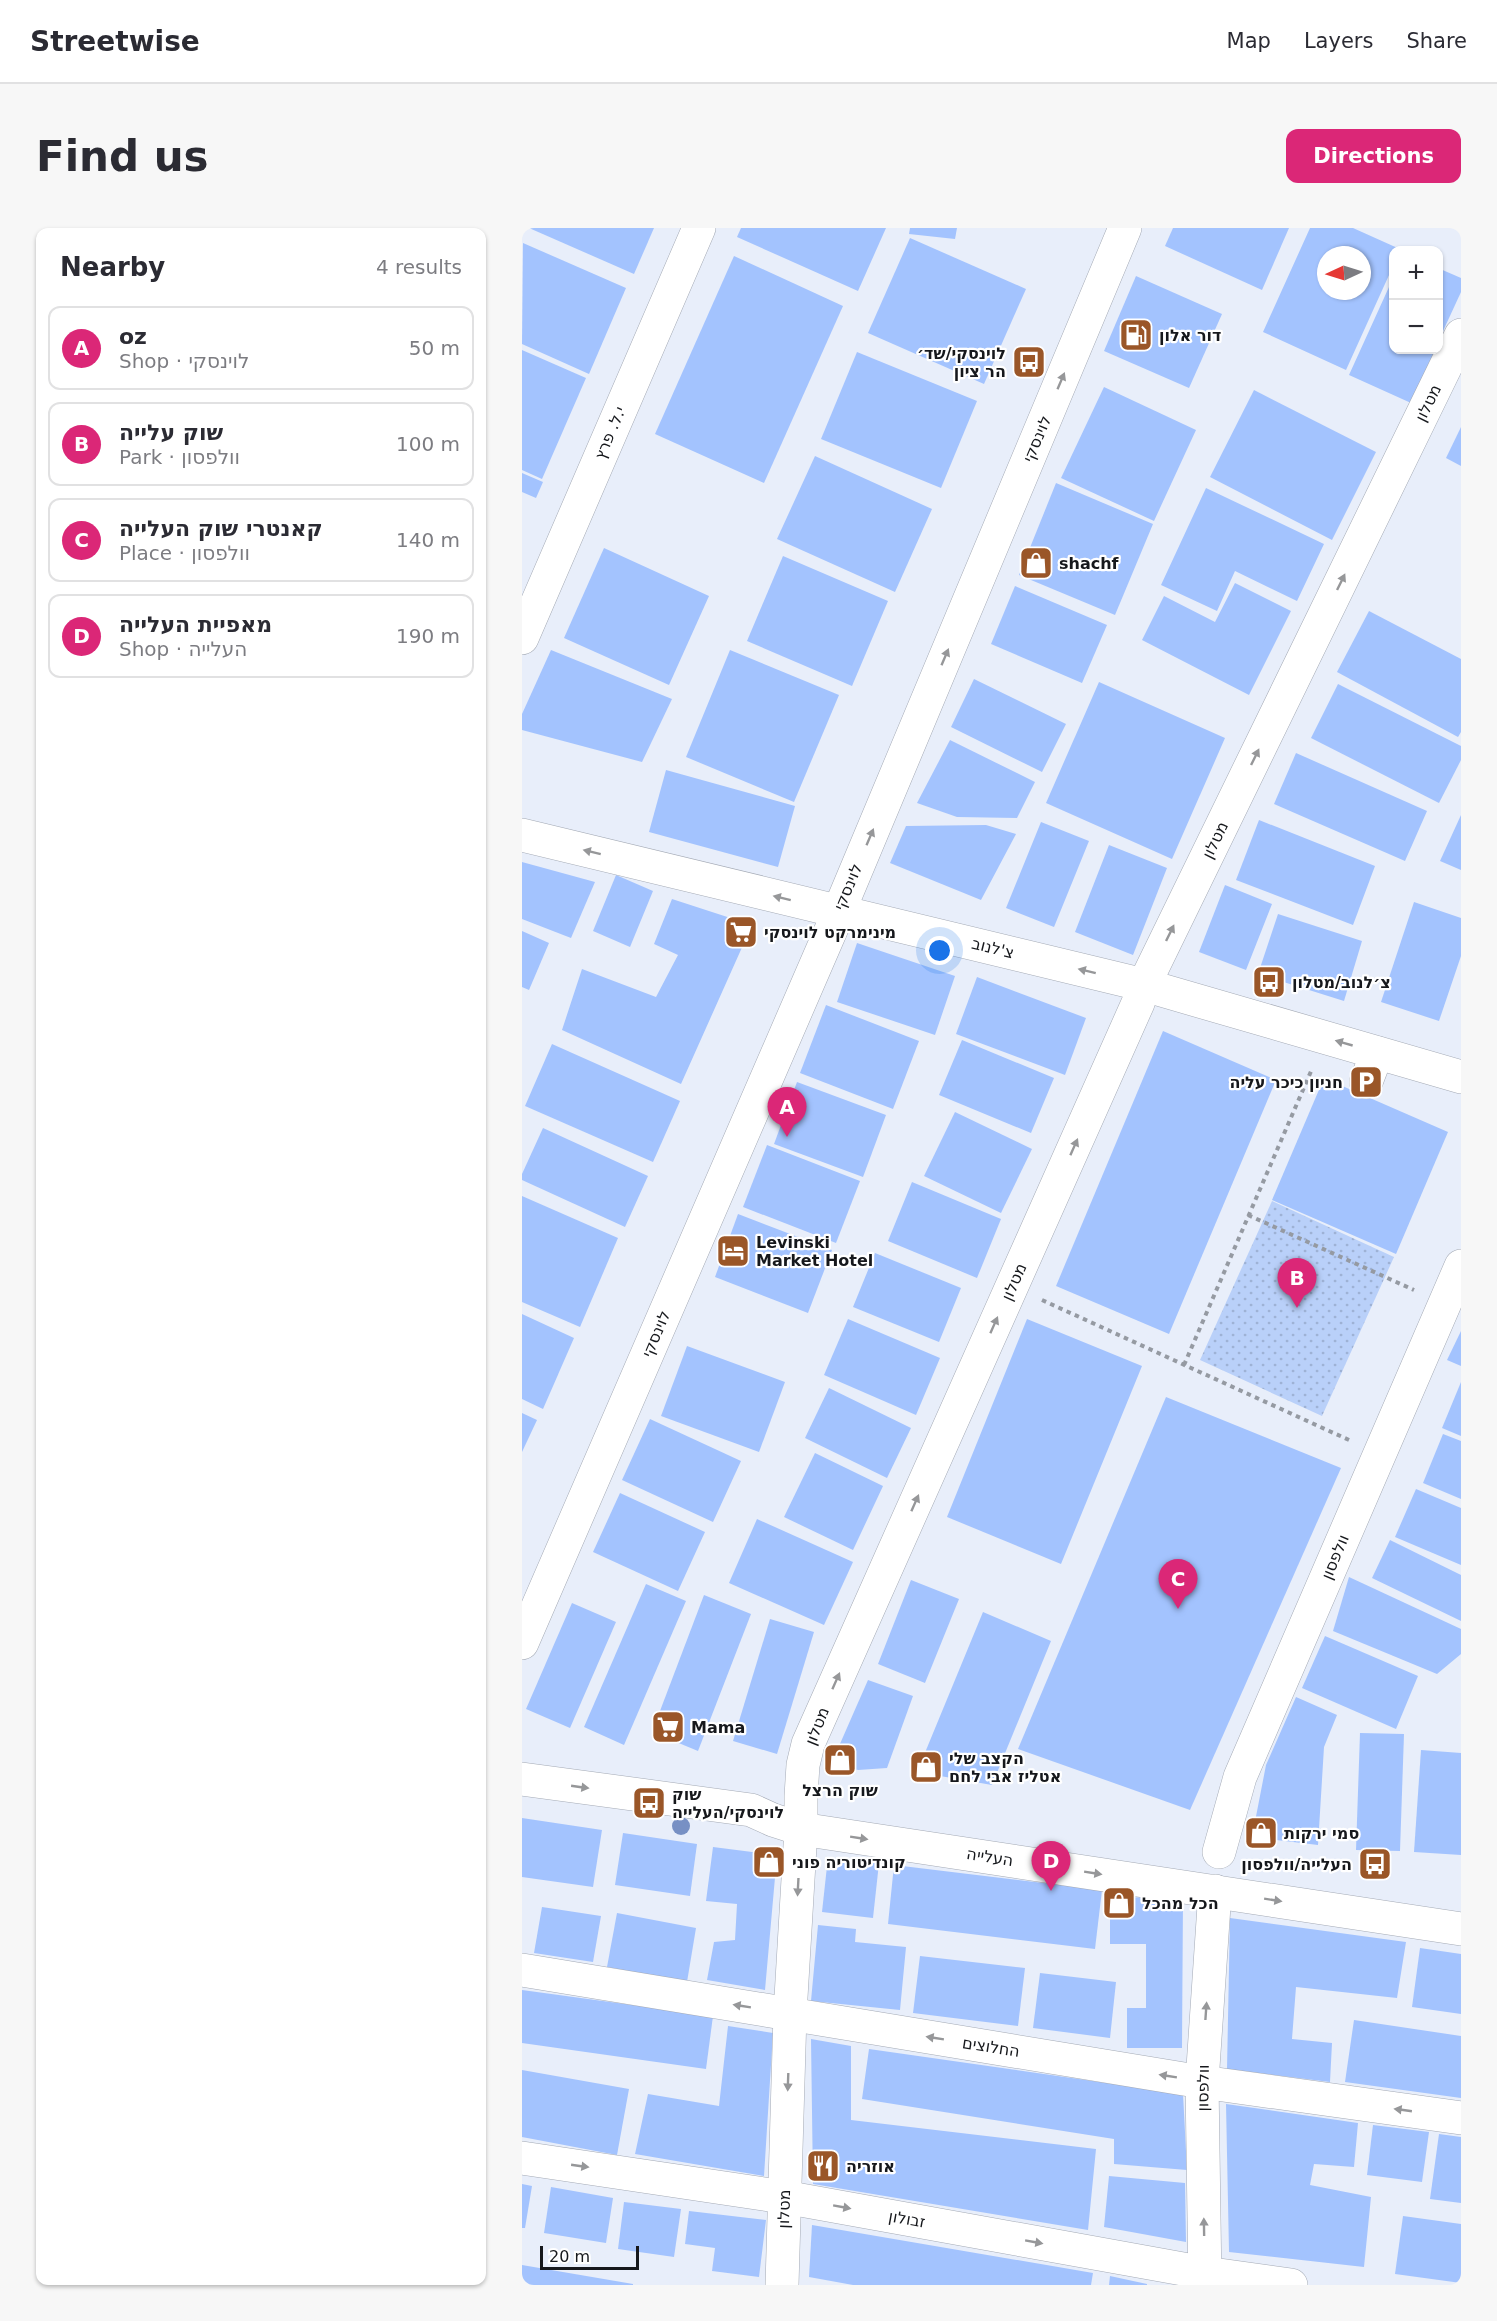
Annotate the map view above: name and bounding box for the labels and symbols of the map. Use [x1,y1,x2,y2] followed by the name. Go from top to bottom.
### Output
[1317,246,1371,300] north arrow
[1118,317,1154,353] fuel station icon: דור אלון
[1159,326,1221,345] place label: דור אלון
[917,344,1006,381] place label: לוינסקי/שד׳ הר ציון
[1011,344,1047,380] bus stop icon: לוינסקי/שד׳ הר ציון
[1057,372,1066,390] one-way arrow
[1411,381,1445,425] street label: מטלון
[590,404,630,462] street label: י.ל. פרץ
[1019,413,1055,465] street label: לוינסקי
[1018,545,1054,581] shop icon: shachf
[1059,554,1120,573] place label: shachf
[1336,574,1345,591] one-way arrow
[940,648,950,666] one-way arrow
[1251,749,1260,766] one-way arrow
[1198,818,1232,862] street label: מטלון
[865,829,874,846] one-way arrow
[583,846,601,856] one-way arrow
[830,861,866,913] street label: לוינסקי
[773,892,791,902] one-way arrow
[723,914,759,950] supermarket icon: מינימרקט לוינסקי
[764,923,896,942] place label: מינימרקט לוינסקי
[1165,924,1174,941] one-way arrow
[970,934,1016,962] street label: צ'לנוב
[925,936,954,965] your location
[1251,964,1287,1000] bus stop icon: צ׳לנוב/מטלון
[1078,966,1097,976] one-way arrow
[1292,973,1391,992] place label: צ׳לנוב/מטלון
[1335,1038,1353,1048] one-way arrow
[1348,1064,1384,1100] parking icon: חניון כיכר עליה
[1229,1073,1343,1092] place label: חניון כיכר עליה
[768,1088,806,1137] pin: A
[1069,1138,1079,1156] one-way arrow
[715,1233,751,1269] hotel icon: Levinski Market Hotel
[756,1233,873,1270] place label: Levinski Market Hotel
[1278,1258,1316,1308] pin: B
[997,1260,1031,1304] street label: מטלון
[638,1308,674,1360] street label: לוינסקי
[990,1317,999,1334] one-way arrow
[910,1494,920,1512] one-way arrow
[1317,1532,1353,1582] street label: וולפסון
[1158,1560,1198,1609] pin: C
[831,1673,840,1690] one-way arrow
[801,1704,833,1748] street label: מטלון
[650,1709,686,1745] supermarket icon: Mama
[691,1718,745,1737] place label: Mama
[822,1742,858,1778] shop icon: שוק הרצל
[908,1749,944,1785] shop icon: הקצב שלי אטליז אבי לחם
[949,1749,1061,1786] place label: הקצב שלי אטליז אבי לחם
[802,1781,878,1800] place label: שוק הרצל
[571,1783,590,1792] one-way arrow
[631,1785,667,1821] bus stop icon: שוק לוינסקי/העלייה
[672,1785,784,1822] place label: שוק לוינסקי/העלייה
[1243,1815,1279,1851] shop icon: סמי ירקות
[1284,1824,1359,1843] place label: סמי ירקות
[850,1833,869,1842] one-way arrow
[1032,1842,1070,1891] pin: D
[751,1844,787,1880] shop icon: קונדיטוריה פוני
[965,1844,1015,1870] street label: העלייה
[1357,1846,1393,1882] bus stop icon: העלייה/וולפסון
[792,1853,906,1872] place label: קונדיטוריה פוני
[1241,1855,1352,1874] place label: העלייה/וולפסון
[1084,1869,1103,1878] one-way arrow
[793,1878,802,1897] one-way arrow
[1101,1885,1137,1921] shop icon: הכל מהכל
[1142,1894,1219,1913] place label: הכל מהכל
[1263,1896,1282,1905] one-way arrow
[1202,2001,1211,2020] one-way arrow
[733,2002,752,2011] one-way arrow
[925,2033,944,2042] one-way arrow
[961,2033,1021,2061] street label: החלוצים
[1193,2064,1213,2112] street label: וולפסון
[783,2072,793,2091] one-way arrow
[1159,2072,1178,2081] one-way arrow
[1393,2105,1412,2115] one-way arrow
[805,2148,841,2184] restaurant icon: אוזריה
[846,2157,895,2176] place label: אוזריה
[570,2162,589,2171] one-way arrow
[774,2189,794,2229] street label: מטלון
[833,2203,852,2212] one-way arrow
[887,2206,927,2232] street label: זבולון
[1199,2217,1209,2236] one-way arrow
[1024,2238,1043,2247] one-way arrow
[540,2243,639,2270] scale bar

